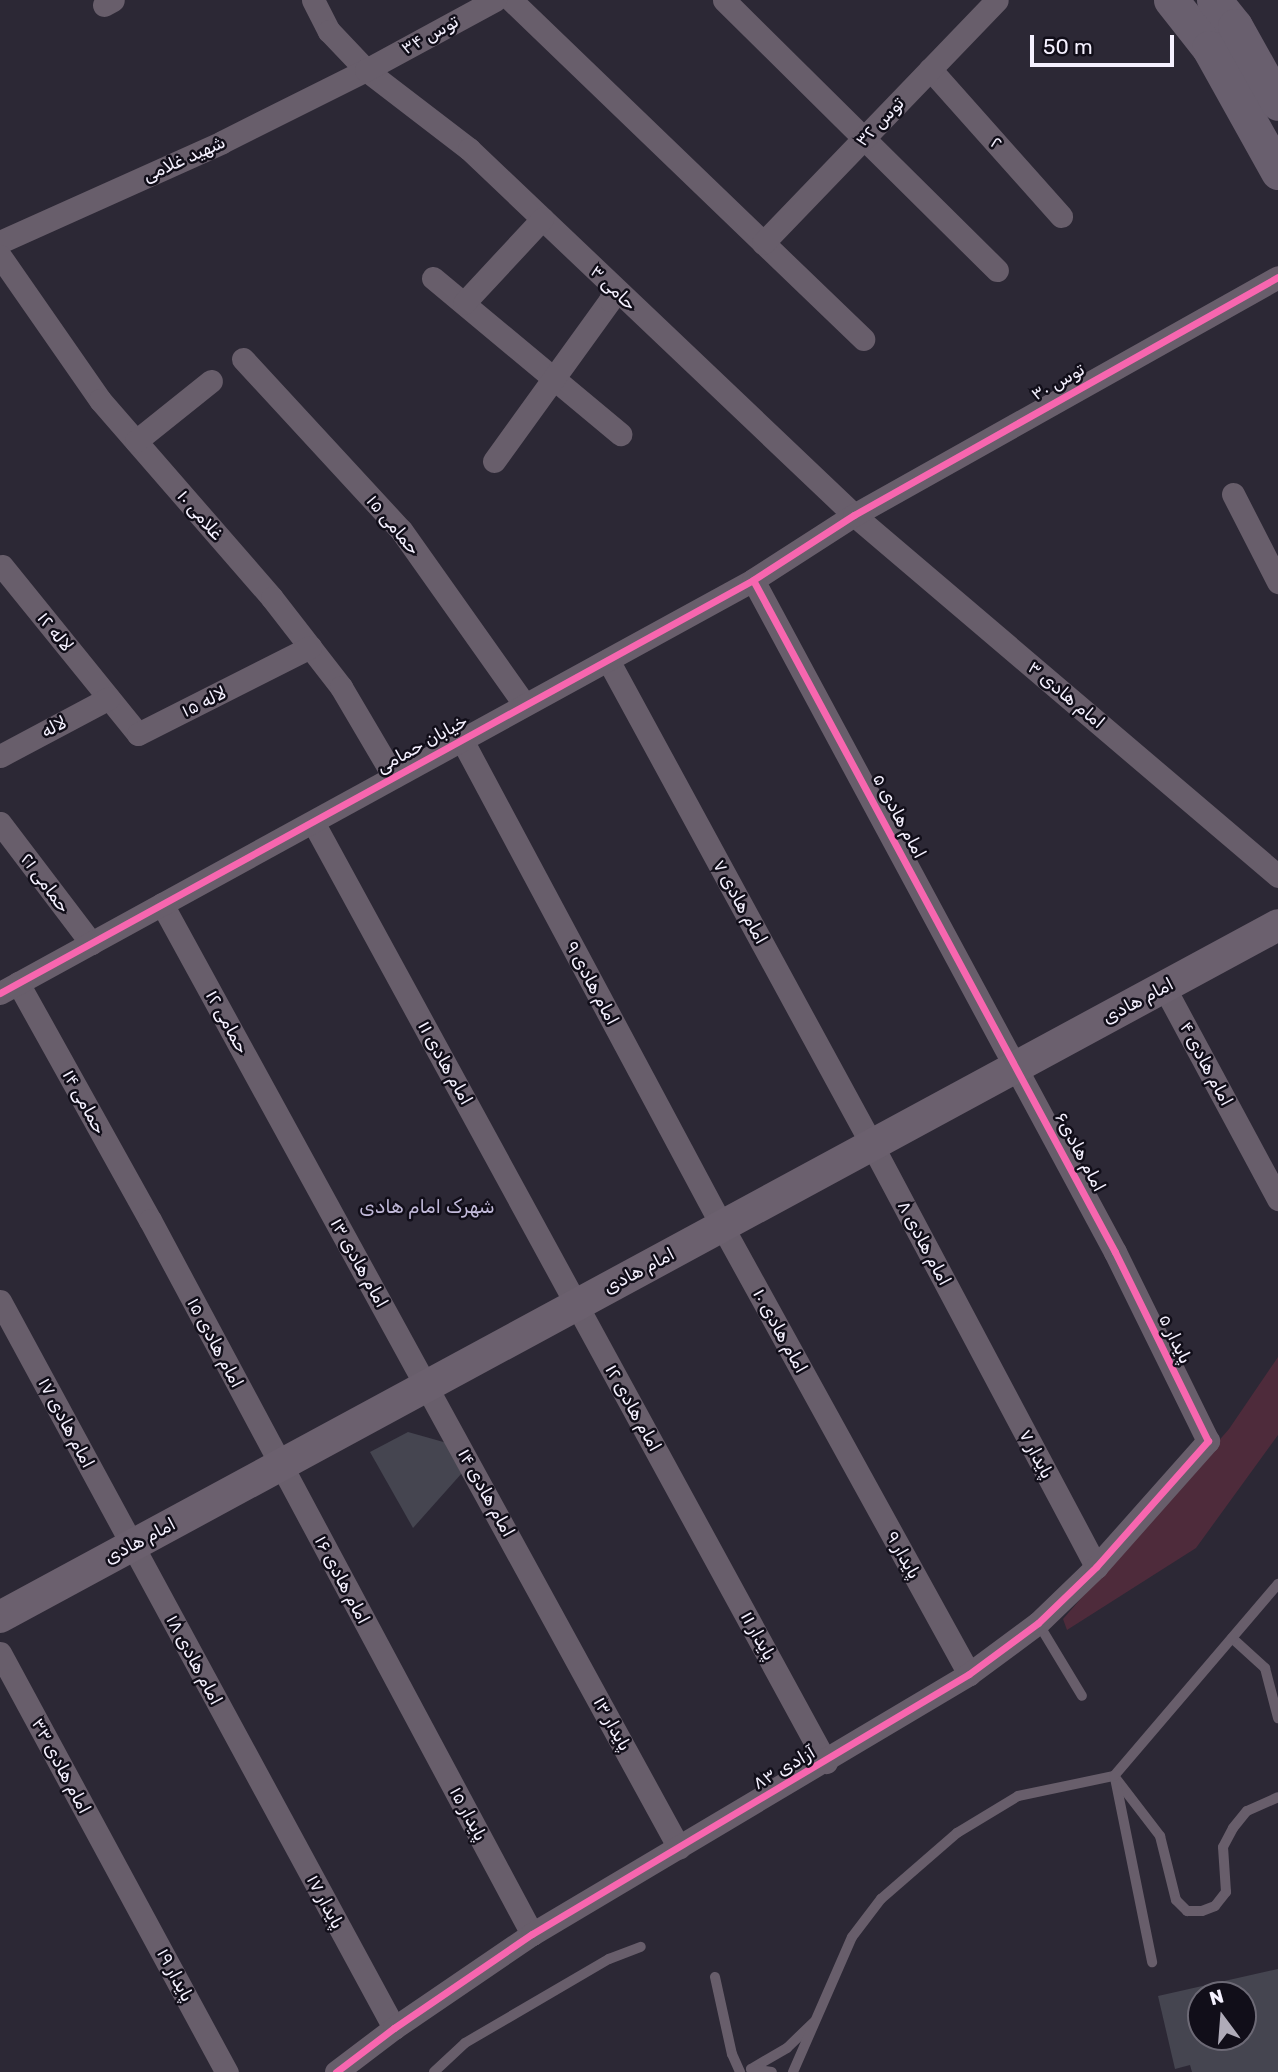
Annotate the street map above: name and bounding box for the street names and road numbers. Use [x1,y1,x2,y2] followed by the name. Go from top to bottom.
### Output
[398,11,462,59] street label: توس ۳۴
[851,93,909,151] street label: توس ۳۲
[139,131,229,187] street label: شهید غلامی
[985,132,1007,154] street label: ۲
[585,261,641,315] street label: حامی ۳
[1028,359,1088,405] street label: توس ۳۰
[172,486,228,544] street label: غلامی ۱۰
[362,491,424,559] street label: حمامی ۱۵
[33,608,77,656] street label: لاله ۱۲
[1023,657,1109,733] street label: امام هادی ۳
[178,682,230,722] street label: لاله ۱۵
[373,710,471,778] street label: خیابان حمامی
[37,711,71,743] street label: لاله
[868,770,930,862] street label: امام هادی ۵
[16,849,74,917] street label: حمامی ۲۱
[708,856,772,948] street label: امام هادی ۷
[561,937,623,1029] street label: امام هادی ۹
[1099,973,1177,1029] street label: امام هادی
[201,986,253,1058] street label: حمامی ۱۲
[413,1017,477,1109] street label: امام هادی ۱۱
[1175,1018,1237,1110] street label: امام هادی ۴
[57,1066,111,1138] street label: حمامی ۱۴
[1050,1109,1110,1195] street label: امام هادی۶
[893,1197,955,1289] street label: امام هادی ۸
[326,1214,392,1312] street label: امام هادی ۱۳
[600,1243,678,1299] street label: امام هادی
[748,1285,812,1377] street label: امام هادی ۱۰
[182,1294,248,1392] street label: امام هادی ۱۵
[1154,1311,1196,1367] street label: پایدار ۵
[600,1361,666,1455] street label: امام هادی ۱۲
[33,1374,99,1472] street label: امام هادی ۱۷
[1014,1426,1058,1482] street label: پایدار ۷
[453,1445,519,1541] street label: امام هادی ۱۴
[101,1513,179,1569] street label: امام هادی
[881,1527,925,1583] street label: پایدار ۹
[310,1532,374,1628] street label: امام هادی ۱۶
[736,1608,780,1664] street label: پایدار ۱۱
[161,1611,227,1709] street label: امام هادی ۱۸
[588,1693,636,1755] street label: پایدار ۱۳
[27,1714,95,1818] street label: امام هادی ۳۳
[749,1742,819,1794] street label: آزادی ۸۳
[445,1783,491,1845] street label: پایدار ۱۵
[302,1871,348,1933] street label: پایدار ۱۷
[152,1945,198,2005] street label: پایدار ۱۹

